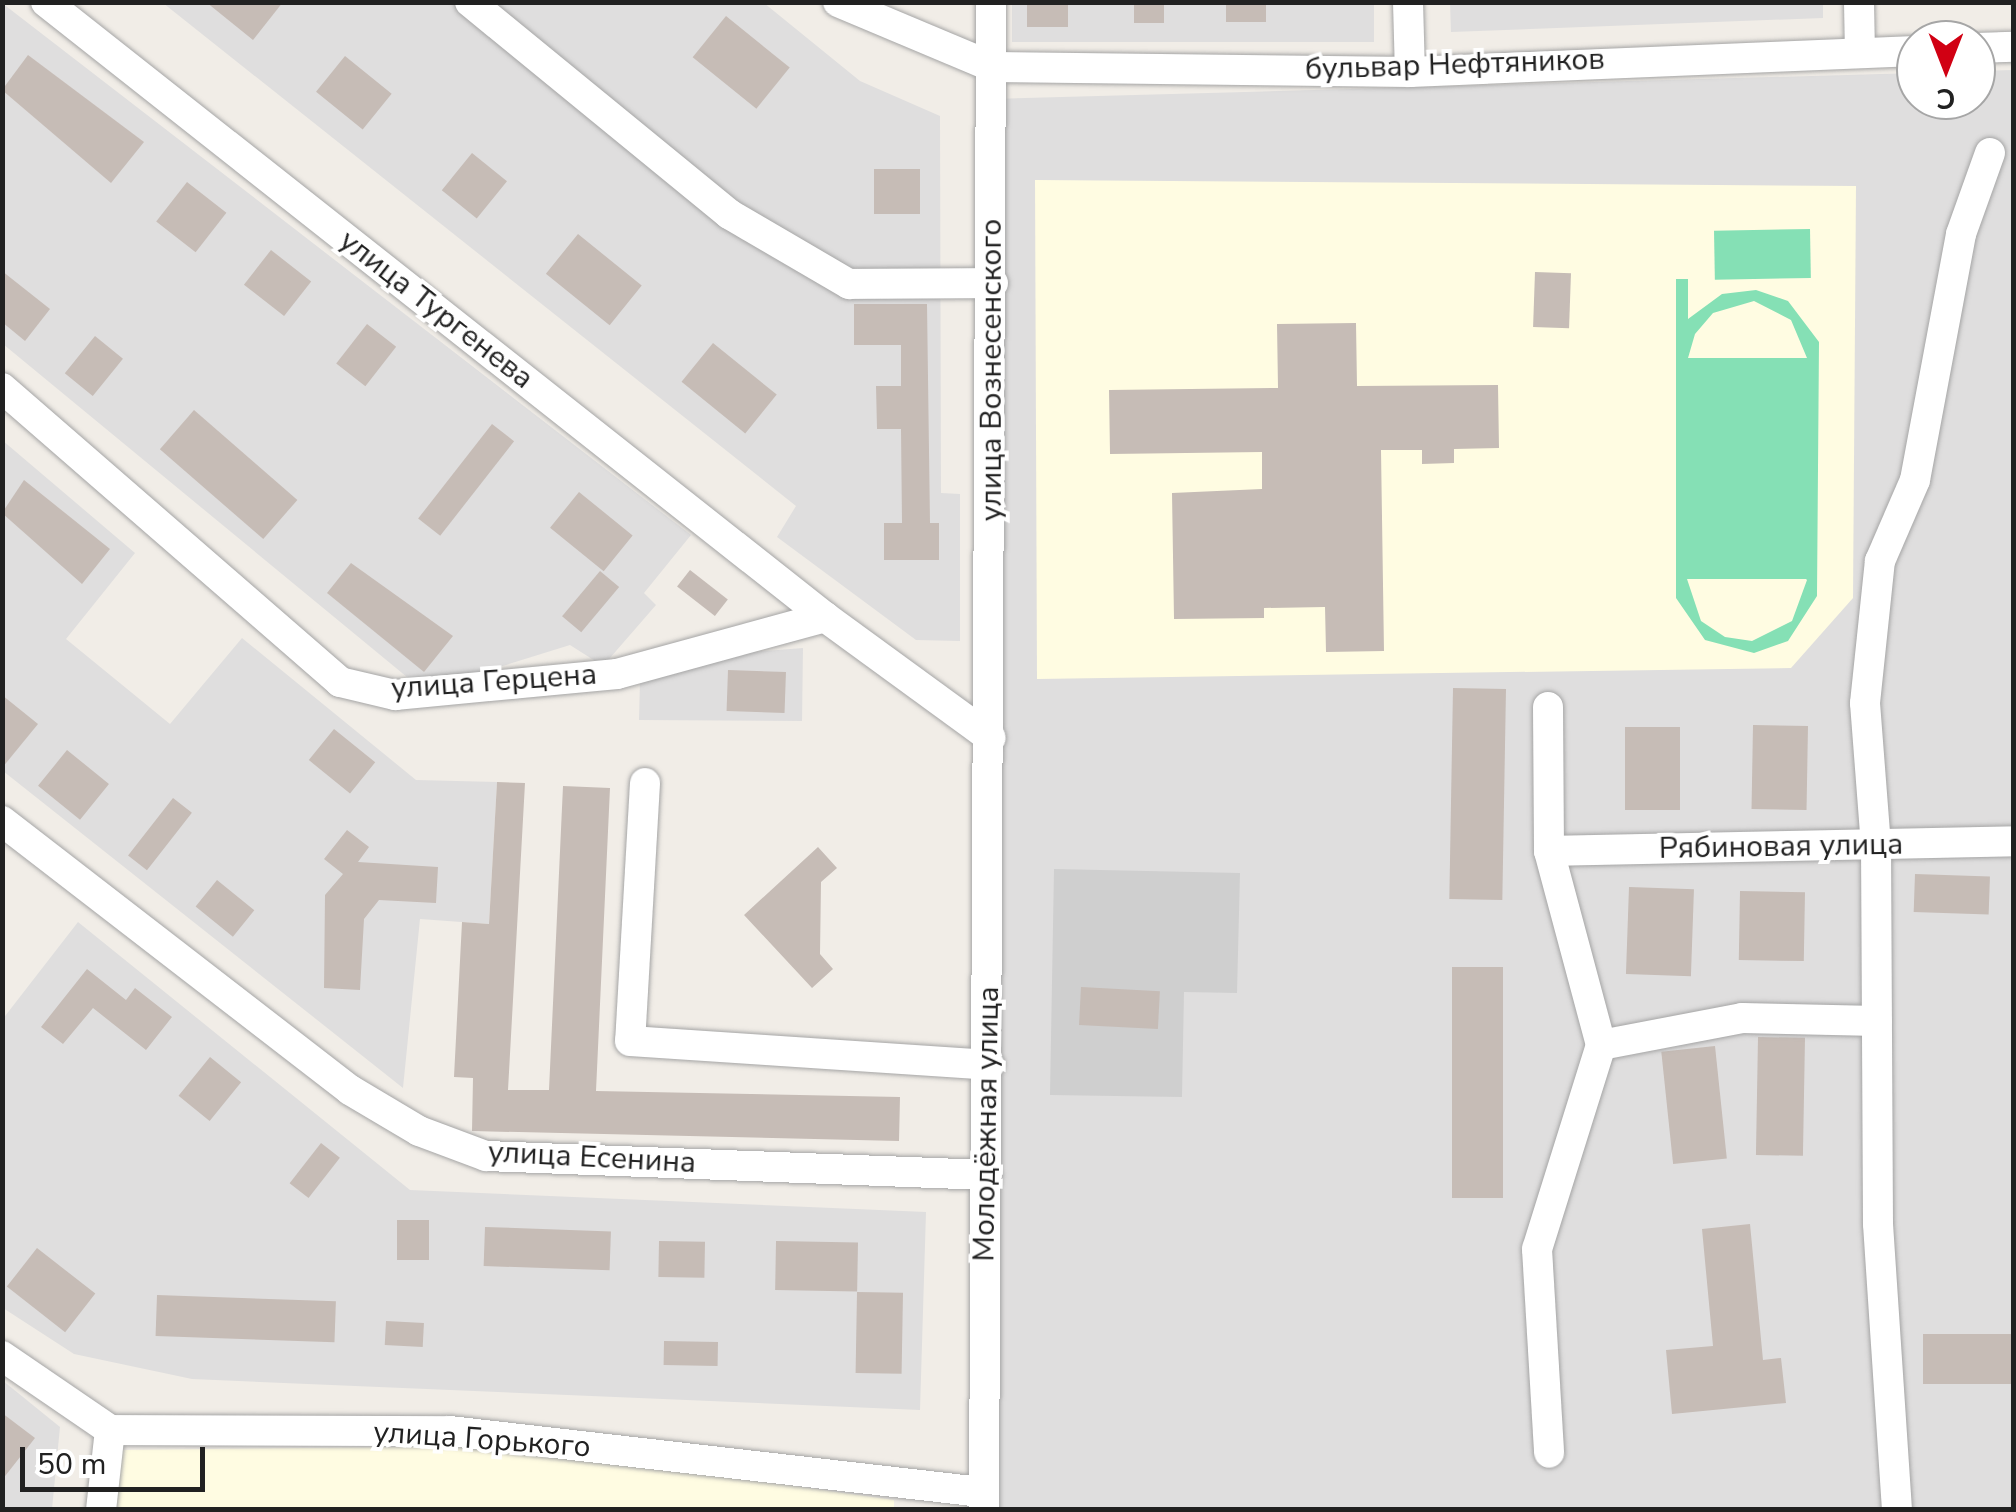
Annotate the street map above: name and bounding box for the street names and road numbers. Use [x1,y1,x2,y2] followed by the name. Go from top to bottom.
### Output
[1305,42,1605,88] street label: бульвар Нефтяников
[974,219,1010,521] street label: улица Вознесенского
[332,223,540,397] street label: улица Тургенева
[390,657,598,707] street label: улица Герцена
[1659,827,1903,867] street label: Рябиновая улица
[967,986,1007,1262] street label: Молодёжная улица
[487,1135,697,1181] street label: улица Есенина
[372,1414,592,1466] street label: улица Горького

